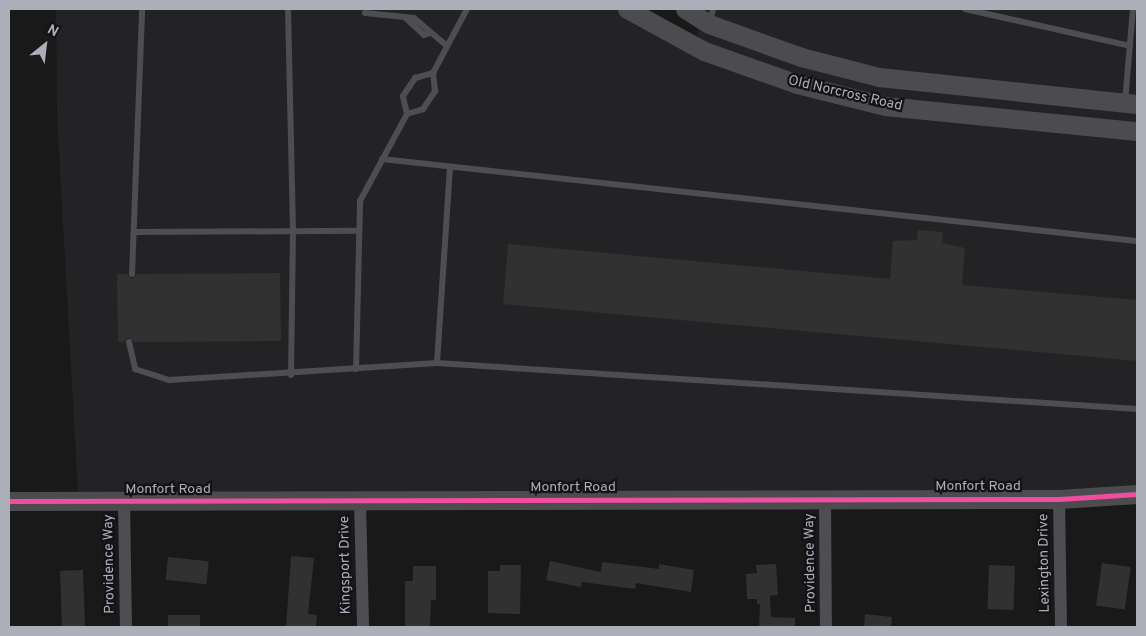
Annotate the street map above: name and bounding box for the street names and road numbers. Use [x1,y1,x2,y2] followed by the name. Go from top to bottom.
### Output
[786,73,904,115] street label: Old Norcross Road
[935,479,1021,495] street label: Monfort Road
[530,480,616,496] street label: Monfort Road
[125,482,211,498] street label: Monfort Road
[802,513,820,613] street label: Providence Way
[1036,513,1054,613] street label: Lexington Drive
[101,514,119,614] street label: Providence Way
[337,516,355,614] street label: Kingsport Drive

